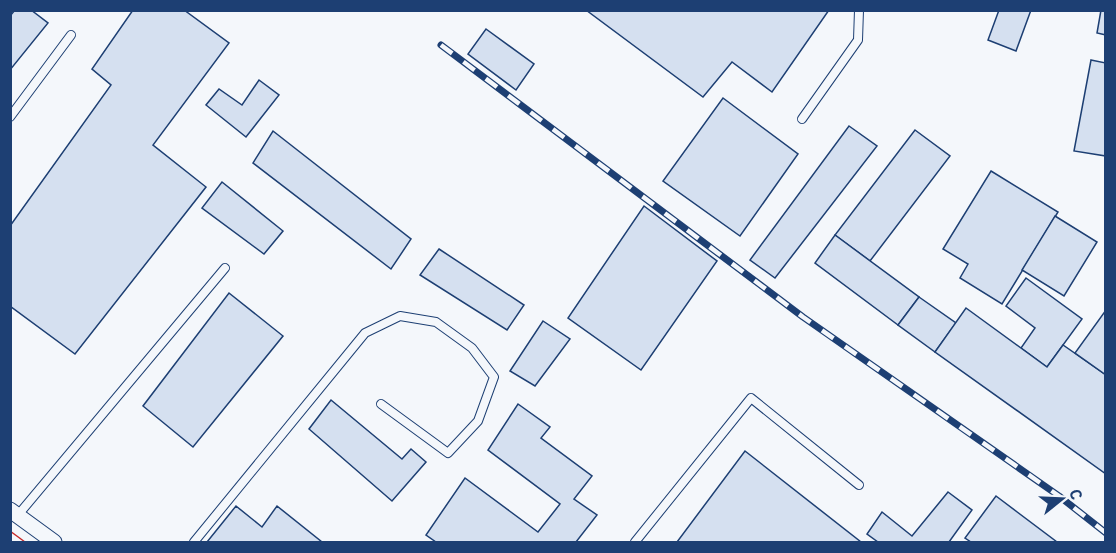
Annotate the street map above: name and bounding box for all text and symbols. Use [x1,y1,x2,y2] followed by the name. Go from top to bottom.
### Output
[1032,469,1092,529] north arrow
[1063,487,1085,503] text: С

